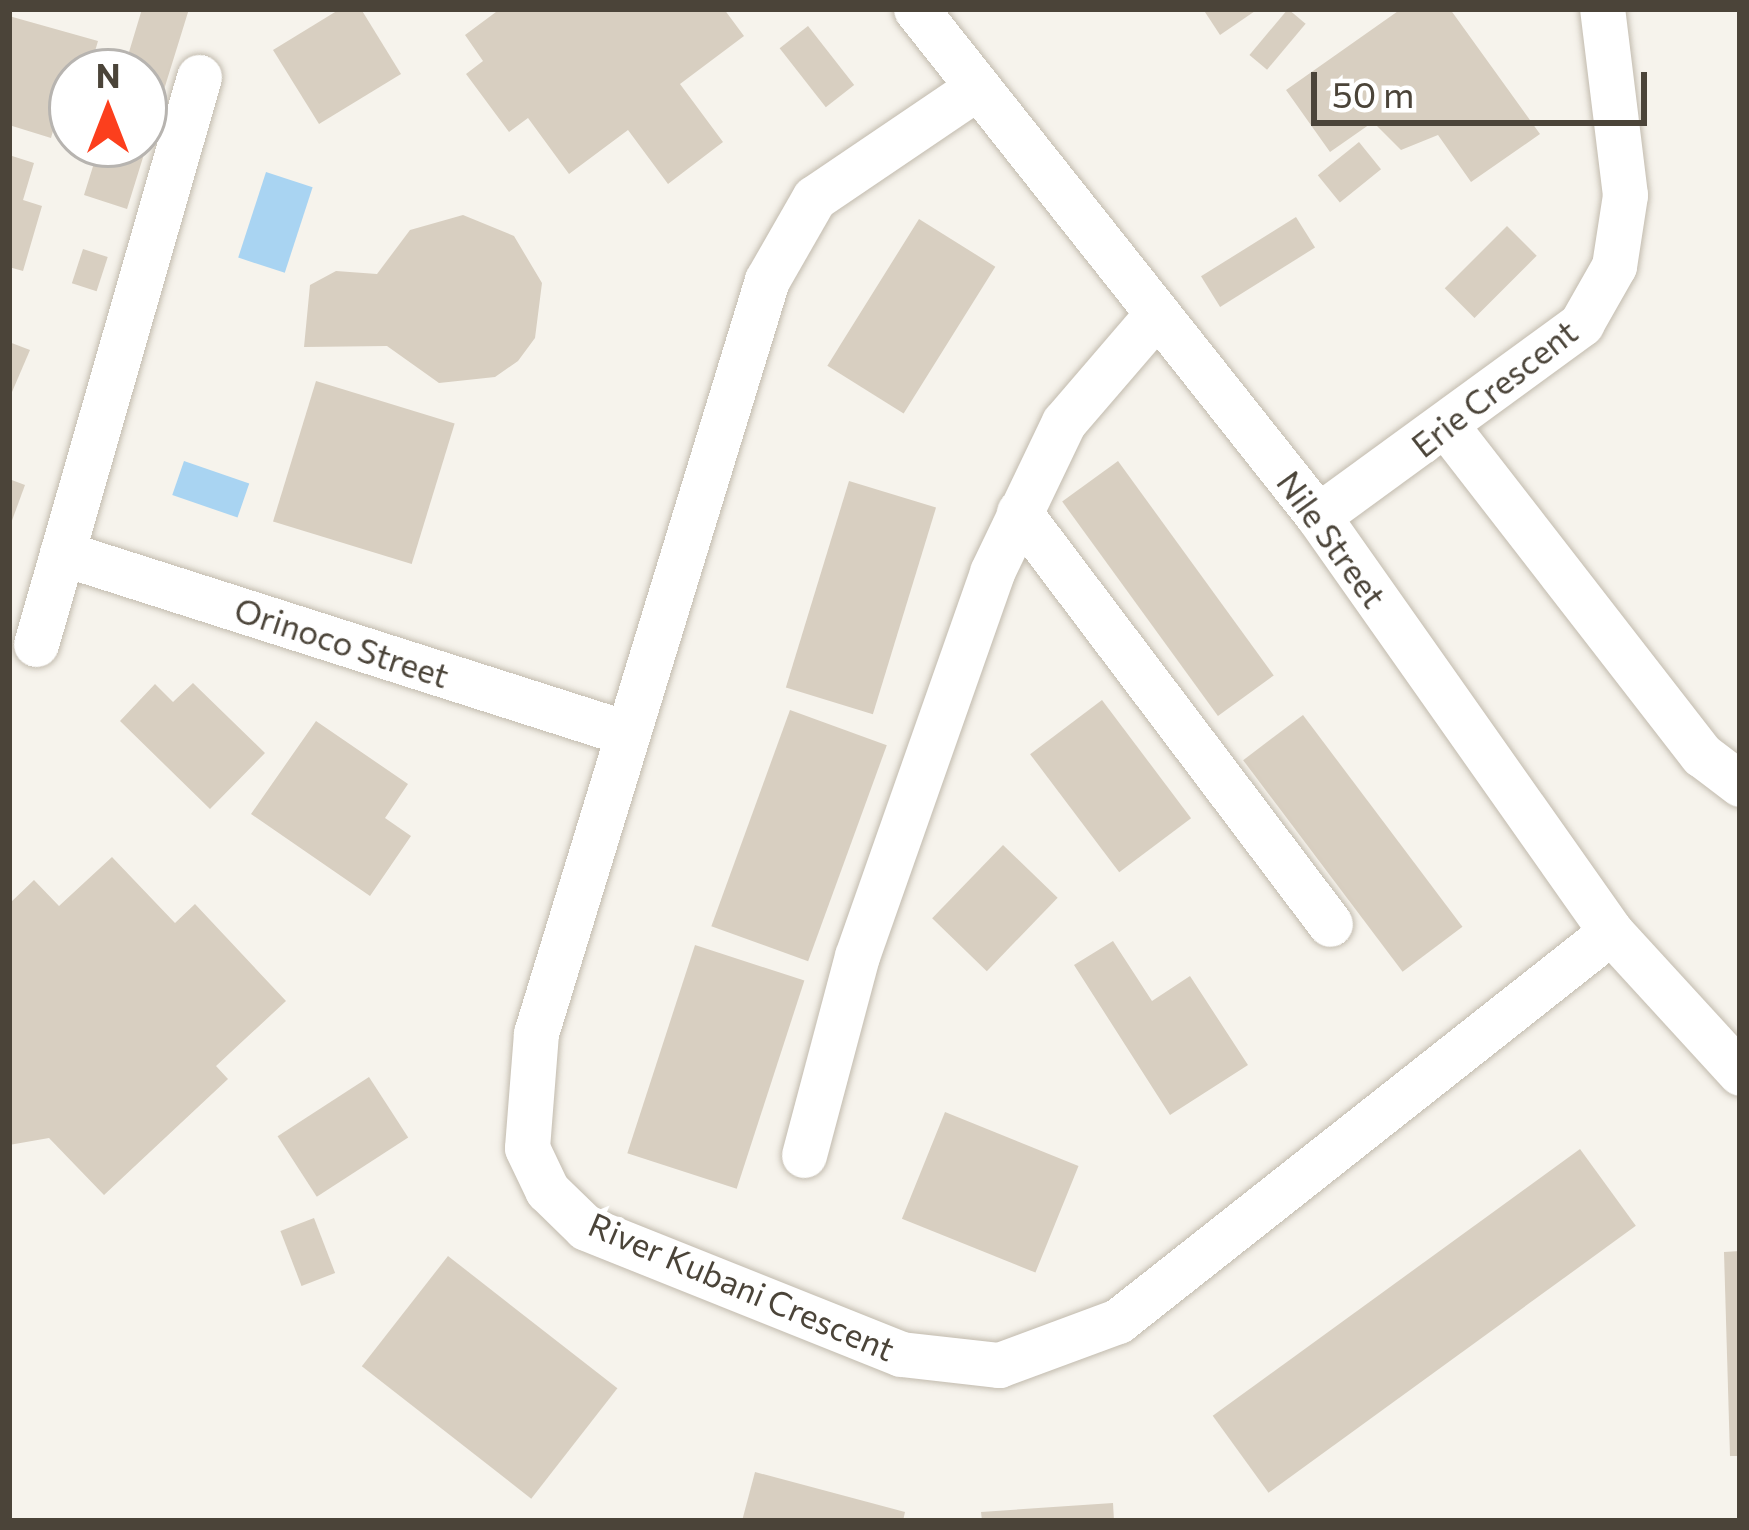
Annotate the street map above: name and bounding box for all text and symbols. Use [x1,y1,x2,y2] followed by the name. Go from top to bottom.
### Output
[48,48,168,168] north arrow
[1317,48,1653,122] scale bar
[96,54,120,95] text: N
[1332,71,1414,115] text: 50 m
[1403,311,1585,465] street label: Erie Crescent
[1269,463,1395,615] street label: Nile Street
[230,589,454,695] street label: Orinoco Street
[583,1204,901,1368] street label: River Kubani Crescent

